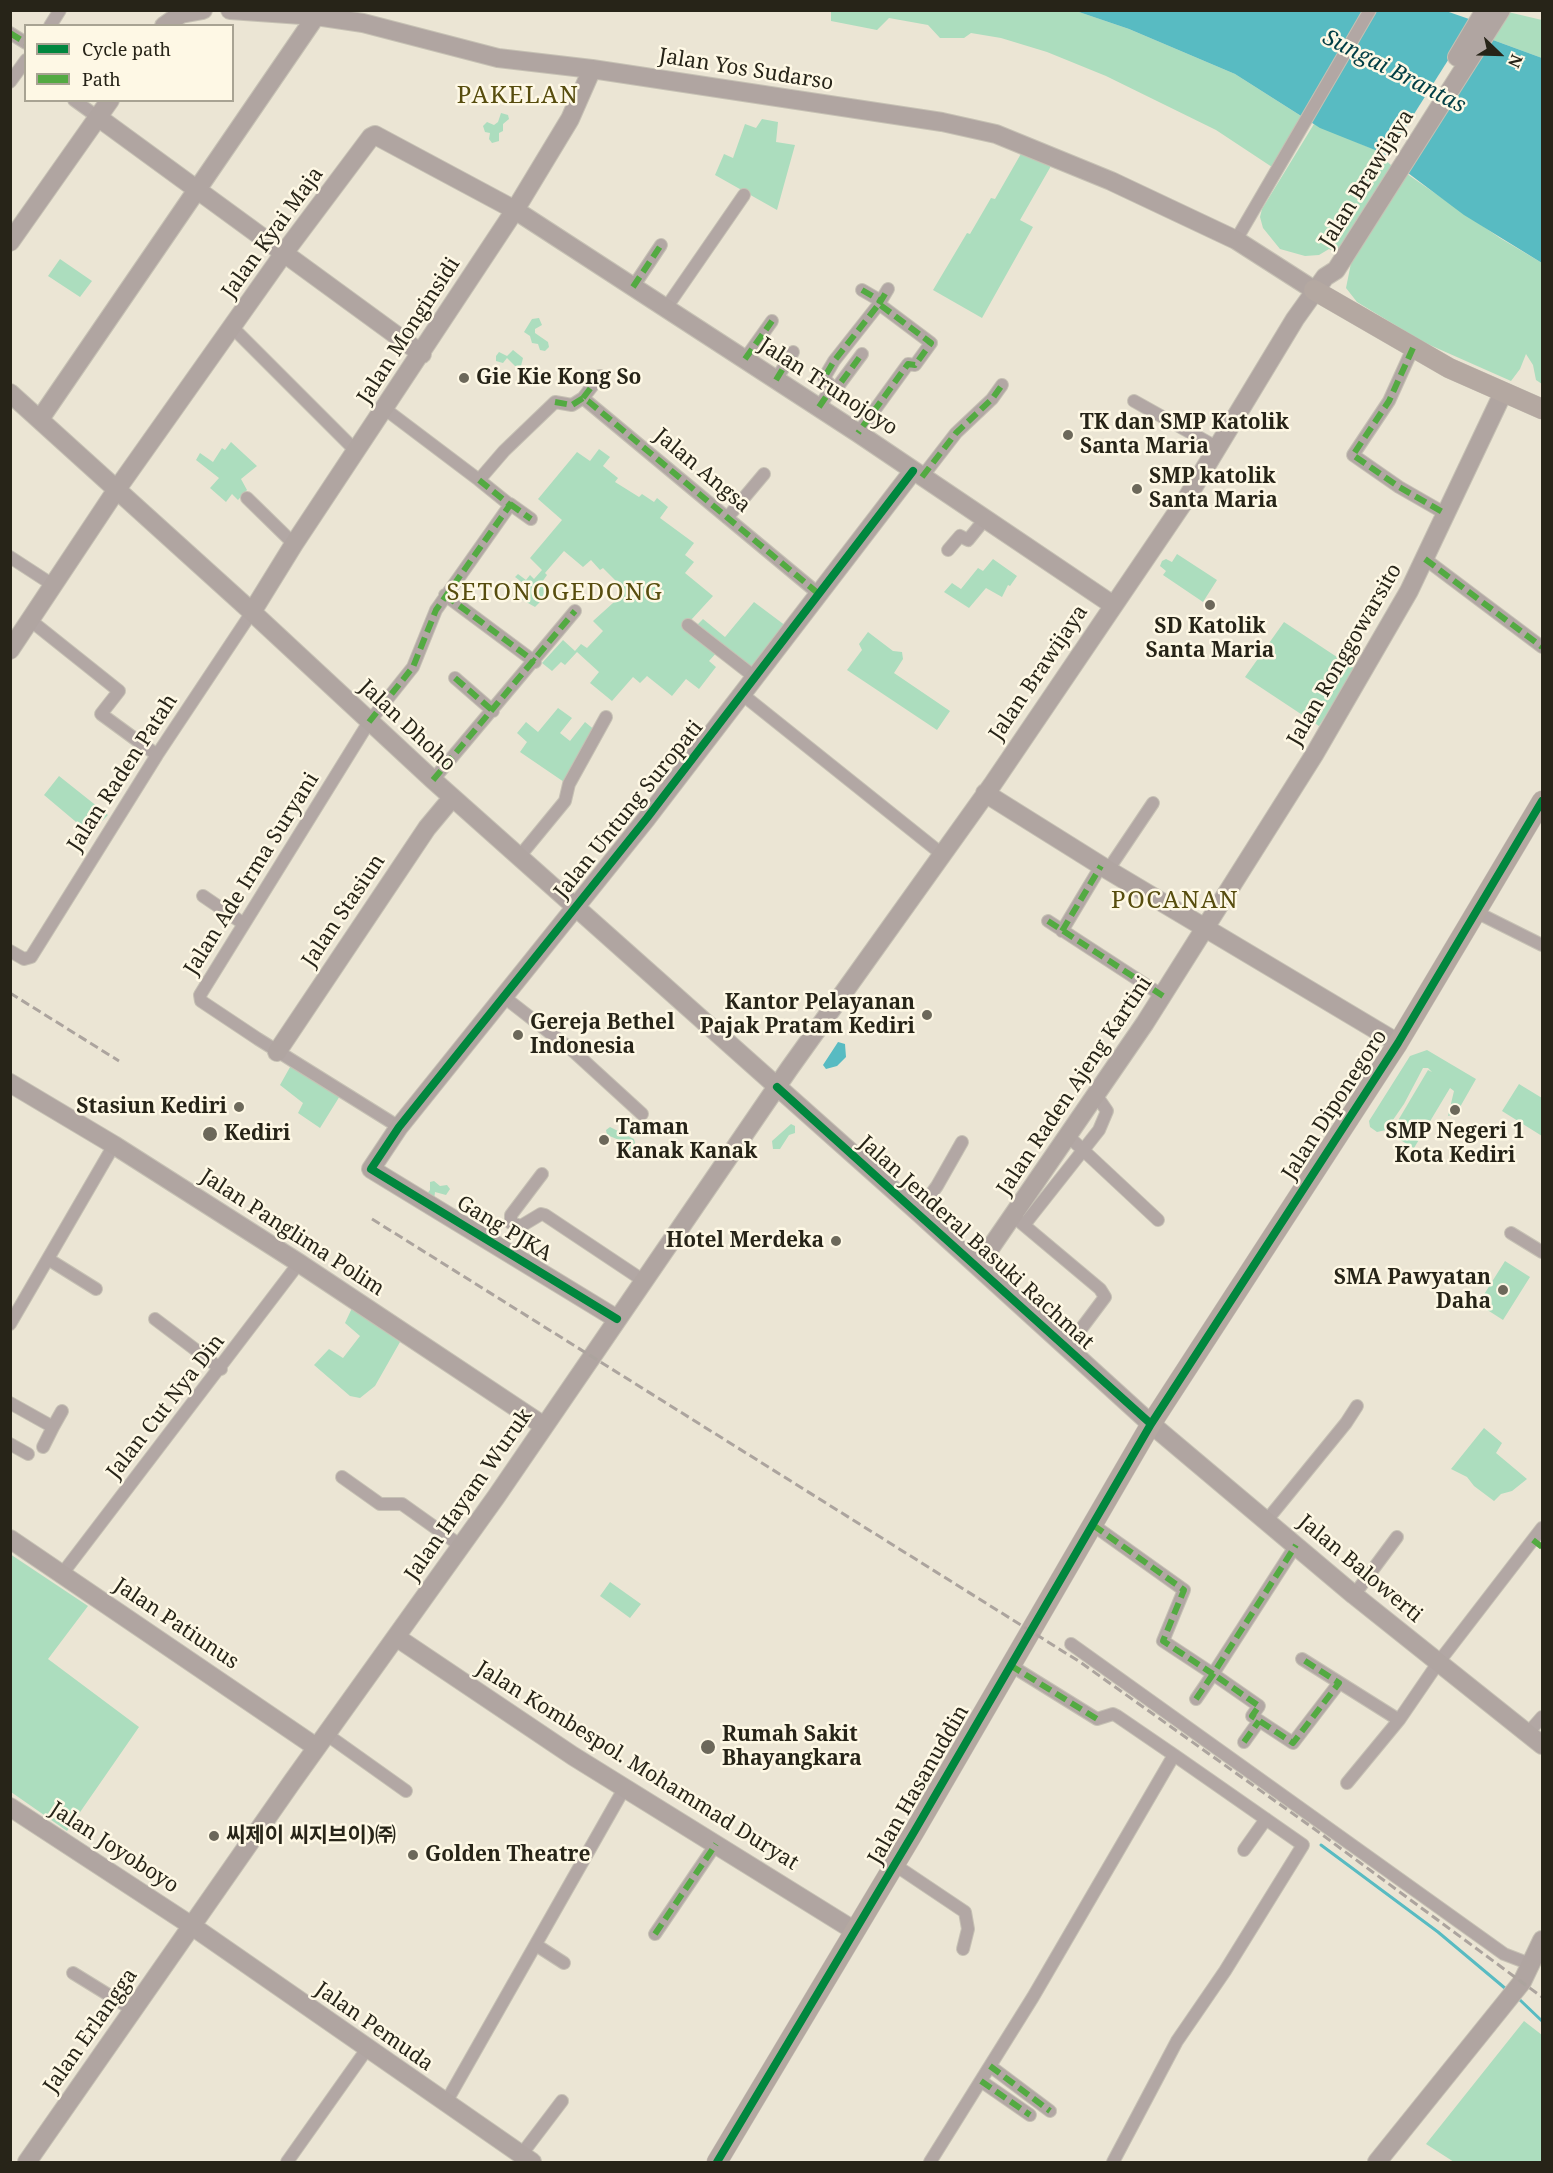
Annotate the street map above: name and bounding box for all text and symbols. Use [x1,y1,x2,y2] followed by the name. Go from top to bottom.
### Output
[24,24,234,102] legend
[1469,24,1529,84] north arrow
[1318,25,1470,119] water label: Sungai Brantas
[82,37,171,61] text: Cycle path
[657,44,835,96] street label: Jalan Yos Sudarso
[1503,51,1528,71] text: N
[82,67,121,91] text: Path
[457,82,579,110] district label: PAKELAN
[1314,105,1420,253] street label: Jalan Brawijaya
[217,162,329,304] street label: Jalan Kyai Maja
[352,253,466,409] street label: Jalan Monginsidi
[754,333,902,441] street label: Jalan Trunojoyo
[476,365,641,391] place label: Gie Kie Kong So
[457,371,471,385] marker: Gie Kie Kong So
[1080,410,1289,460] place label: TK dan SMP Katolik Santa Maria
[649,424,755,518] street label: Jalan Angsa
[1061,428,1075,442] marker: TK dan SMP Katolik Santa Maria
[1149,464,1278,514] place label: SMP katolik Santa Maria
[1130,482,1144,496] marker: SMP katolik Santa Maria
[1283,559,1407,751] street label: Jalan Ronggowarsito
[447,579,663,607] district label: SETONOGEDONG
[1203,598,1217,612] marker: SD Katolik Santa Maria
[984,601,1094,745] street label: Jalan Brawijaya
[1146,614,1274,664] place label: SD Katolik Santa Maria
[353,675,461,777] street label: Jalan Dhoho
[63,690,183,856] street label: Jalan Raden Patah
[549,716,709,904] street label: Jalan Untung Suropati
[179,768,325,980] street label: Jalan Ade Irma Suryani
[297,850,391,972] street label: Jalan Stasiun
[1111,887,1239,915] district label: POCANAN
[992,972,1158,1200] street label: Jalan Raden Ajeng Kartini
[700,990,915,1040] place label: Kantor Pelayanan Pajak Pratam Kediri
[920,1008,934,1022] marker: Kantor Pelayanan Pajak Pratam Kediri
[530,1010,675,1060] place label: Gereja Bethel Indonesia
[1277,1025,1393,1185] street label: Jalan Diponegoro
[511,1028,525,1042] marker: Gereja Bethel Indonesia
[76,1094,227,1120] place label: Stasiun Kediri
[232,1100,246,1114] marker: Stasiun Kediri
[1448,1103,1462,1117] marker: SMP Negeri 1 Kota Kediri
[616,1115,757,1165] place label: Taman Kanak Kanak
[1385,1119,1525,1169] place label: SMP Negeri 1 Kota Kediri
[224,1121,290,1147] place label: Kediri
[201,1125,219,1143] marker: Kediri
[853,1131,1099,1355] street label: Jalan Jenderal Basuki Rachmat
[597,1133,611,1147] marker: Taman Kanak Kanak
[195,1164,389,1302] street label: Jalan Panglima Polim
[452,1191,556,1267] street label: Gang PJKA
[666,1228,824,1254] place label: Hotel Merdeka
[829,1234,843,1248] marker: Hotel Merdeka
[1334,1265,1491,1315] place label: SMA Pawyatan Daha
[1496,1283,1510,1297] marker: SMA Pawyatan Daha
[102,1330,230,1484] street label: Jalan Cut Nya Din
[400,1404,538,1586] street label: Jalan Hayam Wuruk
[1293,1510,1427,1628] street label: Jalan Balowerti
[109,1573,243,1675] street label: Jalan Patiunus
[471,1656,803,1876] street label: Jalan Kombespol. Mohammad Duryat
[863,1701,975,1869] street label: Jalan Hasanuddin
[722,1722,862,1772] place label: Rumah Sakit Bhayangkara
[699,1738,717,1756] marker: Rumah Sakit Bhayangkara
[45,1797,183,1899] street label: Jalan Joyoboyo
[226,1823,396,1849] place label: 씨제이 씨지브이)㈜
[207,1829,221,1843] marker: 씨제이 씨지브이)㈜
[425,1842,590,1868] place label: Golden Theatre
[406,1848,420,1862] marker: Golden Theatre
[39,1964,143,2098] street label: Jalan Erlangga
[310,1977,438,2077] street label: Jalan Pemuda

